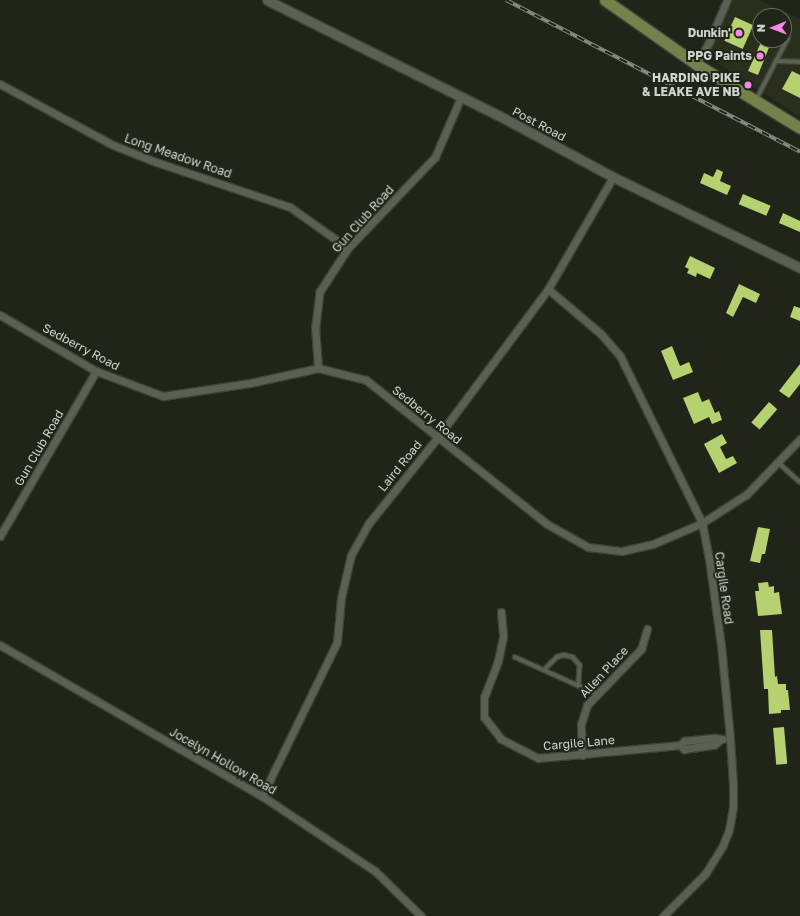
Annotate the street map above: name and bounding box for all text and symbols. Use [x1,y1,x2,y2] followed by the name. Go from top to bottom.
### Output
[752,8,792,48] north arrow
[754,24,767,33] text: N
[688,26,731,40] place label: Dunkin'
[734,28,744,38] marker: Dunkin'
[687,49,752,63] place label: PPG Paints
[755,51,765,61] marker: PPG Paints
[642,71,740,99] place label: HARDING PIKE & LEAKE AVE NB
[743,80,753,90] marker: HARDING PIKE & LEAKE AVE NB
[510,104,568,144] street label: Post Road
[123,131,233,181] street label: Long Meadow Road
[329,183,397,255] street label: Gun Club Road
[40,321,122,373] street label: Sedberry Road
[389,383,465,447] street label: Sedberry Road
[11,408,67,488] street label: Gun Club Road
[375,438,425,494] street label: Laird Road
[712,551,736,625] street label: Cargile Road
[577,643,631,701] street label: Allen Place
[167,724,279,798] street label: Jocelyn Hollow Road
[543,733,615,753] street label: Cargile Lane

